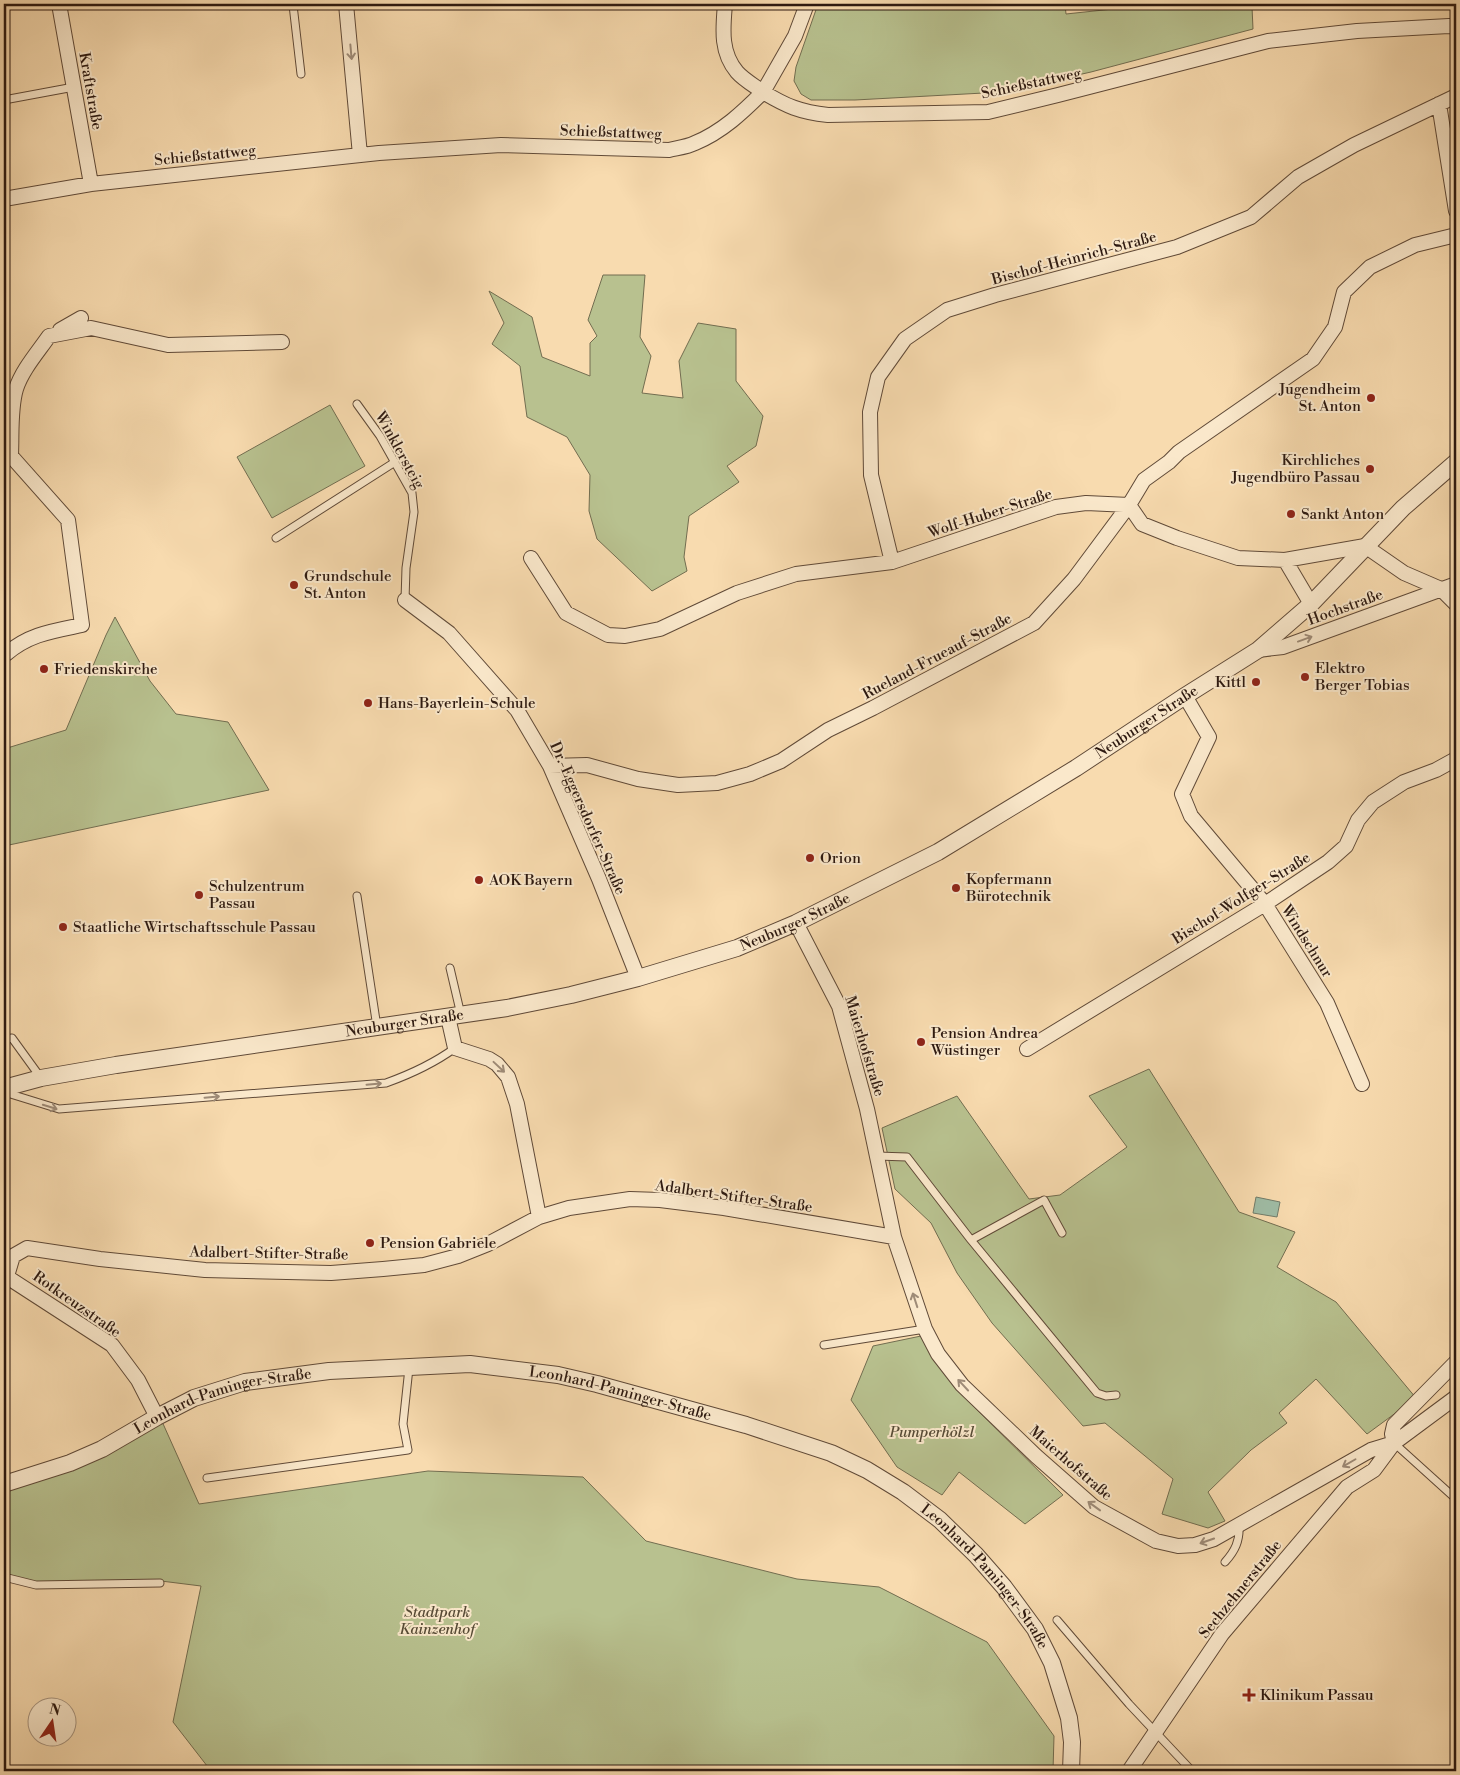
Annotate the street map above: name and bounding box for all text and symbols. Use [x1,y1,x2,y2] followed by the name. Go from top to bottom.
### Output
[346,44,355,60] one-way arrow
[74,51,107,131] street label: Kraftstraße
[979,64,1083,103] street label: Schießstattweg
[560,121,662,144] street label: Schießstattweg
[153,141,257,170] street label: Schießstattweg
[989,227,1159,290] street label: Bischof-Heinrich-Straße
[1278,380,1361,416] place label: Jugendheim St. Anton
[1365,392,1377,404] marker: Jugendheim St. Anton
[370,407,429,492] street label: Winklersteig
[1230,451,1360,487] place label: Kirchliches Jugendbüro Passau
[1364,463,1376,475] marker: Kirchliches Jugendbüro Passau
[925,484,1055,543] street label: Wolf-Huber-Straße
[1301,505,1384,524] place label: Sankt Anton
[1285,508,1297,520] marker: Sankt Anton
[304,567,392,603] place label: Grundschule St. Anton
[288,579,300,591] marker: Grundschule St. Anton
[1305,585,1385,630] street label: Hochstraße
[859,609,1015,704] street label: Rueland-Frueauf-Straße
[1297,634,1313,643] one-way arrow
[1314,659,1410,695] place label: Elektro Berger Tobias
[54,660,158,679] place label: Friedenskirche
[38,663,50,675] marker: Friedenskirche
[1299,671,1311,683] marker: Elektro Berger Tobias
[1215,673,1247,692] place label: Kittl
[1250,676,1262,688] marker: Kittl
[1091,681,1201,763] street label: Neuburger Straße
[378,694,536,713] place label: Hans-Bayerlein-Schule
[362,697,374,709] marker: Hans-Bayerlein-Schule
[545,739,630,898] street label: Dr.-Eggersdorfer-Straße
[1168,848,1314,949] street label: Bischof-Wolfger-Straße
[820,849,861,868] place label: Orion
[804,852,816,864] marker: Orion
[965,870,1052,906] place label: Kopfermann Bürotechnik
[488,871,573,890] place label: AOK Bayern
[473,874,485,886] marker: AOK Bayern
[209,877,305,913] place label: Schulzentrum Passau
[950,882,962,894] marker: Kopfermann Bürotechnik
[193,889,205,901] marker: Schulzentrum Passau
[737,889,853,956] street label: Neuburger Straße
[1276,900,1337,982] street label: Windschnur
[73,918,316,937] place label: Staatliche Wirtschaftsschule Passau
[57,921,69,933] marker: Staatliche Wirtschaftsschule Passau
[840,993,889,1099] street label: Maierhofstraße
[344,1005,465,1041] street label: Neuburger Straße
[930,1024,1038,1060] place label: Pension Andrea Wüstinger
[915,1036,927,1048] marker: Pension Andrea Wüstinger
[492,1061,505,1073] one-way arrow
[366,1079,382,1089] one-way arrow
[204,1092,220,1102] one-way arrow
[42,1102,58,1112] one-way arrow
[653,1176,814,1217] street label: Adalbert-Stifter-Straße
[380,1234,496,1253] place label: Pension Gabriele
[364,1237,376,1249] marker: Pension Gabriele
[189,1243,348,1264] street label: Adalbert-Stifter-Straße
[29,1267,125,1342] street label: Rotkreuzstraße
[910,1292,920,1308] one-way arrow
[528,1362,713,1425] street label: Leonhard-Paminger-Straße
[130,1364,313,1438] street label: Leonhard-Paminger-Straße
[957,1379,969,1392] one-way arrow
[1025,1422,1116,1505] street label: Maierhofstraße
[889,1423,975,1442] park label: Pumperhölzl
[1343,1458,1357,1468] one-way arrow
[917,1500,1052,1652] street label: Leonhard-Paminger-Straße
[1087,1501,1101,1511] one-way arrow
[1195,1536,1286,1642] street label: Sechzehnerstraße
[1200,1537,1215,1546] one-way arrow
[399,1603,479,1639] park label: Stadtpark Kainzenhof
[1260,1686,1374,1705] place label: Klinikum Passau
[1242,1688,1256,1702] marker: Klinikum Passau
[28,1698,78,1748] north arrow
[47,1700,62,1720] text: N

